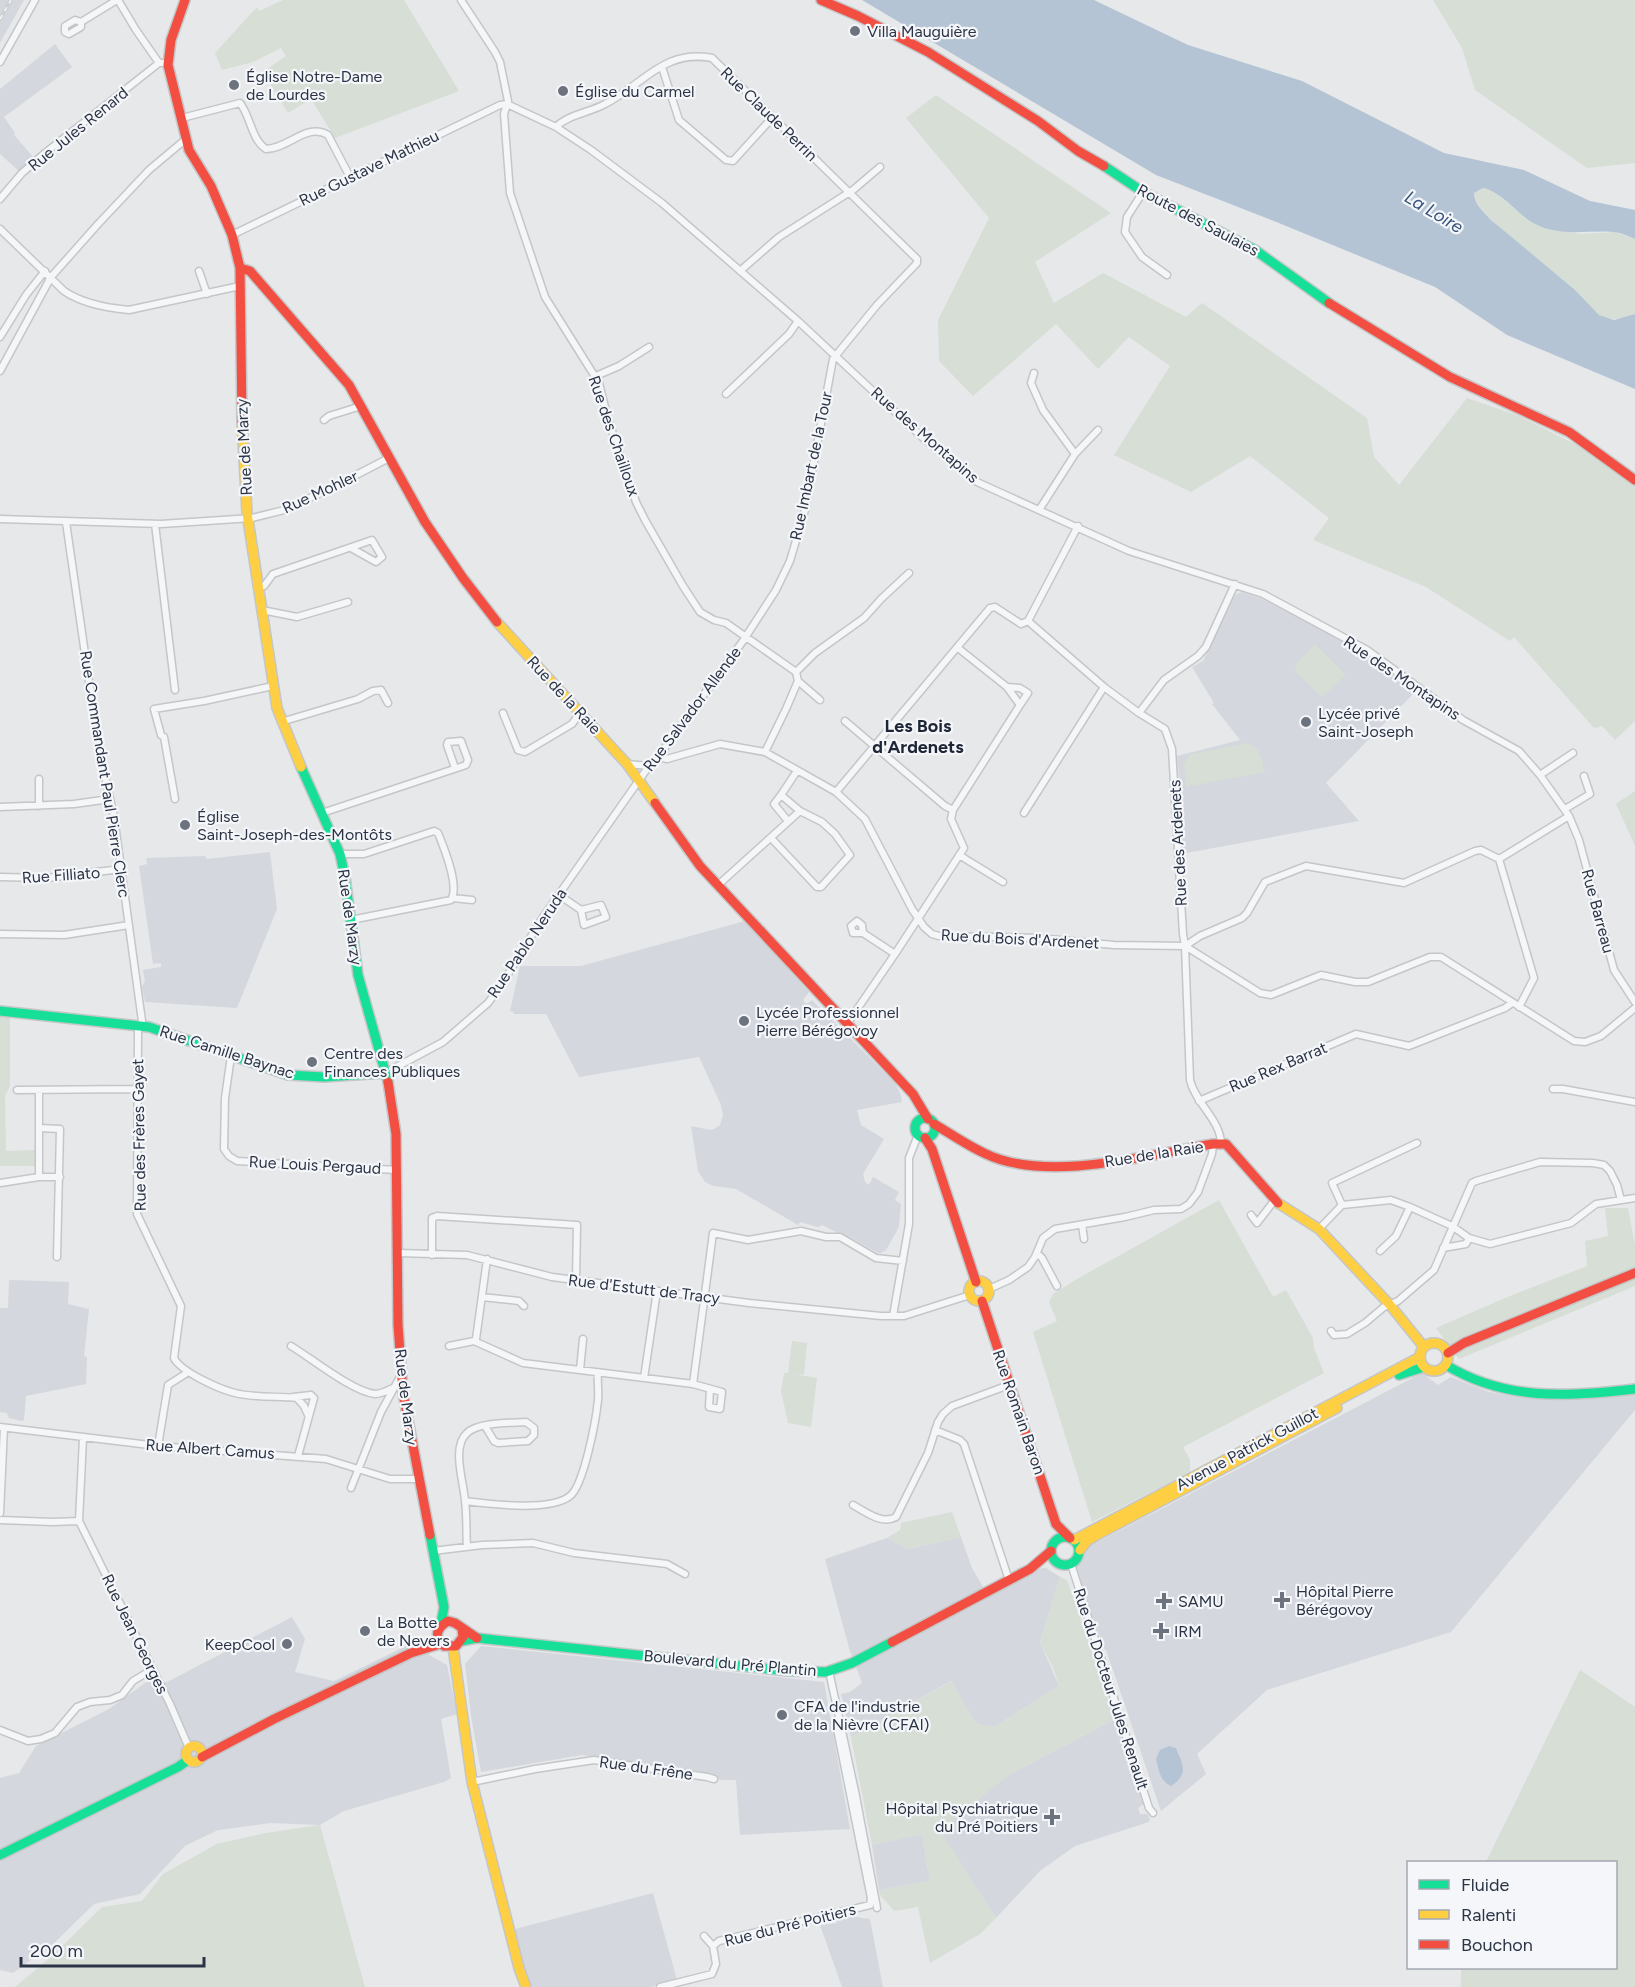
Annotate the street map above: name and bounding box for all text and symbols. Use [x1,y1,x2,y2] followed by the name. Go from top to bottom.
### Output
[867,22,977,41] place label: Villa Mauguière
[848,24,862,38] marker: Villa Mauguière
[717,63,821,165] street label: Rue Claude Perrin
[246,67,383,104] place label: Église Notre-Dame de Lourdes
[227,78,241,92] marker: Église Notre-Dame de Lourdes
[575,82,694,101] place label: Église du Carmel
[24,83,132,175] street label: Rue Jules Renard
[556,84,570,98] marker: Église du Carmel
[296,126,442,210] street label: Rue Gustave Mathieu
[1134,180,1262,260] street label: Route des Saulaies
[1401,186,1467,238] water label: La Loire
[584,373,644,499] street label: Rue des Chailloux
[867,383,983,487] street label: Rue des Montapins
[786,389,836,542] street label: Rue Imbart de la Tour
[232,397,256,496] street label: Rue de Marzy
[279,466,361,518] street label: Rue Mohler
[1340,632,1464,724] street label: Rue des Montapins
[639,643,745,775] street label: Rue Salvador Allende
[76,649,134,899] street label: Rue Commandant Paul Pierre Clerc
[523,652,605,738] street label: Rue de la Raie
[1318,704,1414,741] place label: Lycée privé Saint-Joseph
[872,715,964,758] district label: Les Bois d'Ardenets
[1299,715,1313,729] marker: Lycée privé Saint-Joseph
[1165,779,1191,907] street label: Rue des Ardenets
[197,807,392,844] place label: Église Saint-Joseph-des-Montôts
[178,818,192,832] marker: Église Saint-Joseph-des-Montôts
[21,863,101,887] street label: Rue Filliato
[1578,867,1618,955] street label: Rue Barreau
[334,868,366,967] street label: Rue de Marzy
[483,885,571,1001] street label: Rue Pablo Neruda
[940,925,1100,953] street label: Rue du Bois d'Ardenet
[756,1003,899,1040] place label: Lycée Professionnel Pierre Bérégovoy
[737,1014,751,1028] marker: Lycée Professionnel Pierre Bérégovoy
[157,1021,297,1083] street label: Rue Camille Baynac
[1226,1038,1330,1096] street label: Rue Rex Barrat
[324,1044,460,1081] place label: Centre des Finances Publiques
[305,1055,319,1069] marker: Centre des Finances Publiques
[128,1059,150,1211] street label: Rue des Frères Gayet
[1103,1137,1205,1171] street label: Rue de la Raie
[248,1152,382,1178] street label: Rue Louis Pergaud
[567,1270,722,1308] street label: Rue d'Estutt de Tracy
[989,1347,1049,1477] street label: Rue Romain Baron
[391,1348,421,1447] street label: Rue de Marzy
[1173,1404,1321,1494] street label: Avenue Patrick Guillot
[145,1435,275,1463] street label: Rue Albert Camus
[98,1571,172,1697] street label: Rue Jean Georges
[1296,1582,1394,1619] place label: Hôpital Pierre Bérégovoy
[1069,1586,1153,1792] street label: Rue du Docteur Jules Renault
[1273,1591,1291,1609] marker: Hôpital Pierre Bérégovoy
[1155,1592,1173,1610] marker: SAMU
[1178,1592,1224,1611] place label: SAMU
[377,1613,450,1650] place label: La Botte de Nevers
[1152,1622,1170,1640] marker: IRM
[1174,1622,1202,1641] place label: IRM
[358,1624,372,1638] marker: La Botte de Nevers
[205,1635,275,1654] place label: KeepCool
[280,1637,294,1651] marker: KeepCool
[643,1646,817,1680] street label: Boulevard du Pré Plantin
[794,1697,929,1734] place label: CFA de l'industrie de la Nièvre (CFAI)
[775,1708,789,1722] marker: CFA de l'industrie de la Nièvre (CFAI)
[598,1752,694,1784] street label: Rue du Frêne
[885,1799,1038,1836] place label: Hôpital Psychiatrique du Pré Poitiers
[1043,1808,1061,1826] marker: Hôpital Psychiatrique du Pré Poitiers
[1407,1861,1617,1969] legend
[1461,1874,1510,1896] text: Fluide
[722,1899,858,1951] street label: Rue du Pré Poitiers
[1461,1904,1516,1926] text: Ralenti
[21,1930,204,1968] scale bar
[1461,1934,1533,1956] text: Bouchon
[30,1940,83,1962] text: 200 m

